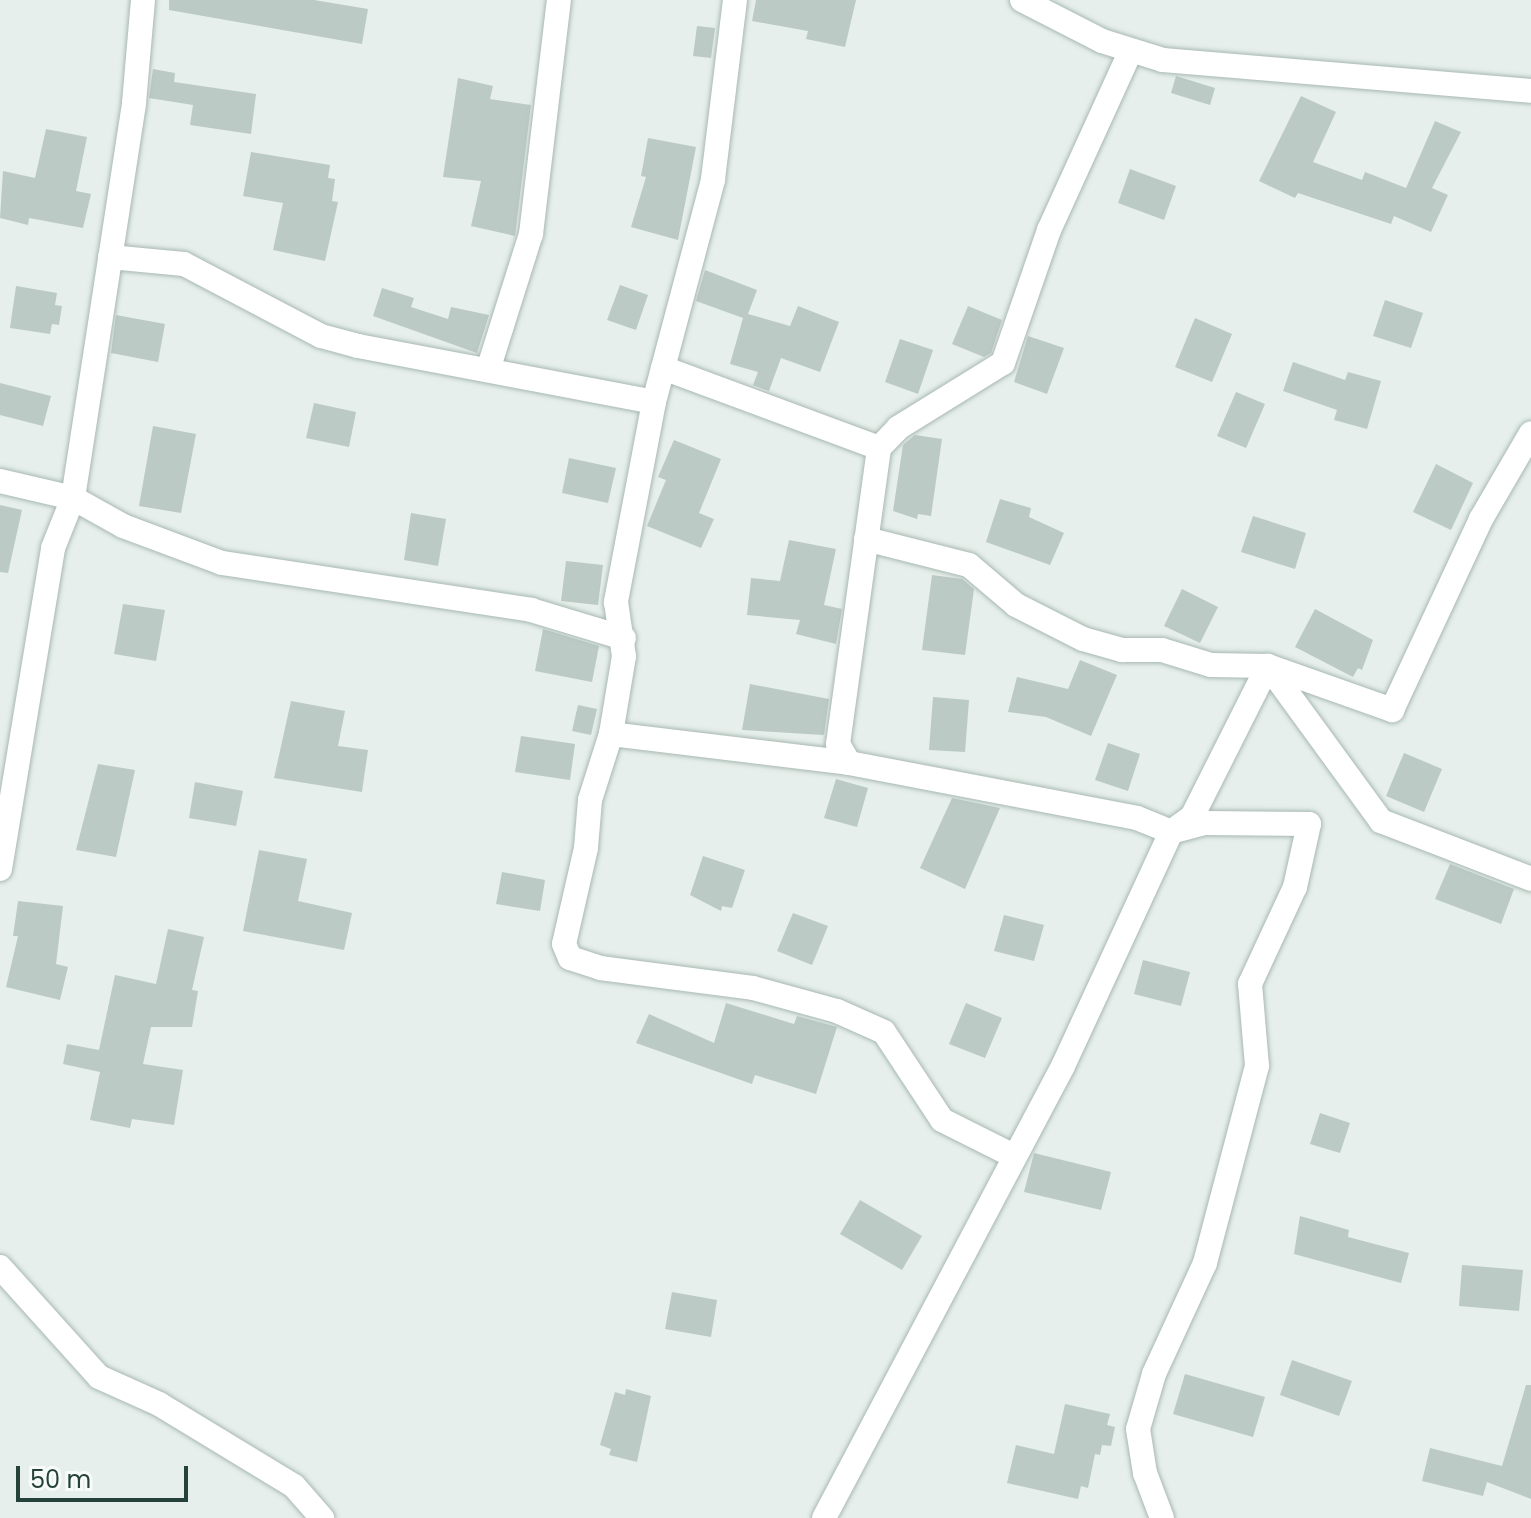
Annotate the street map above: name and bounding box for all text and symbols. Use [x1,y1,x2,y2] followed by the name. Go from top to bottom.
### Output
[20,1450,192,1500] scale bar
[30,1463,91,1496] text: 50 m

